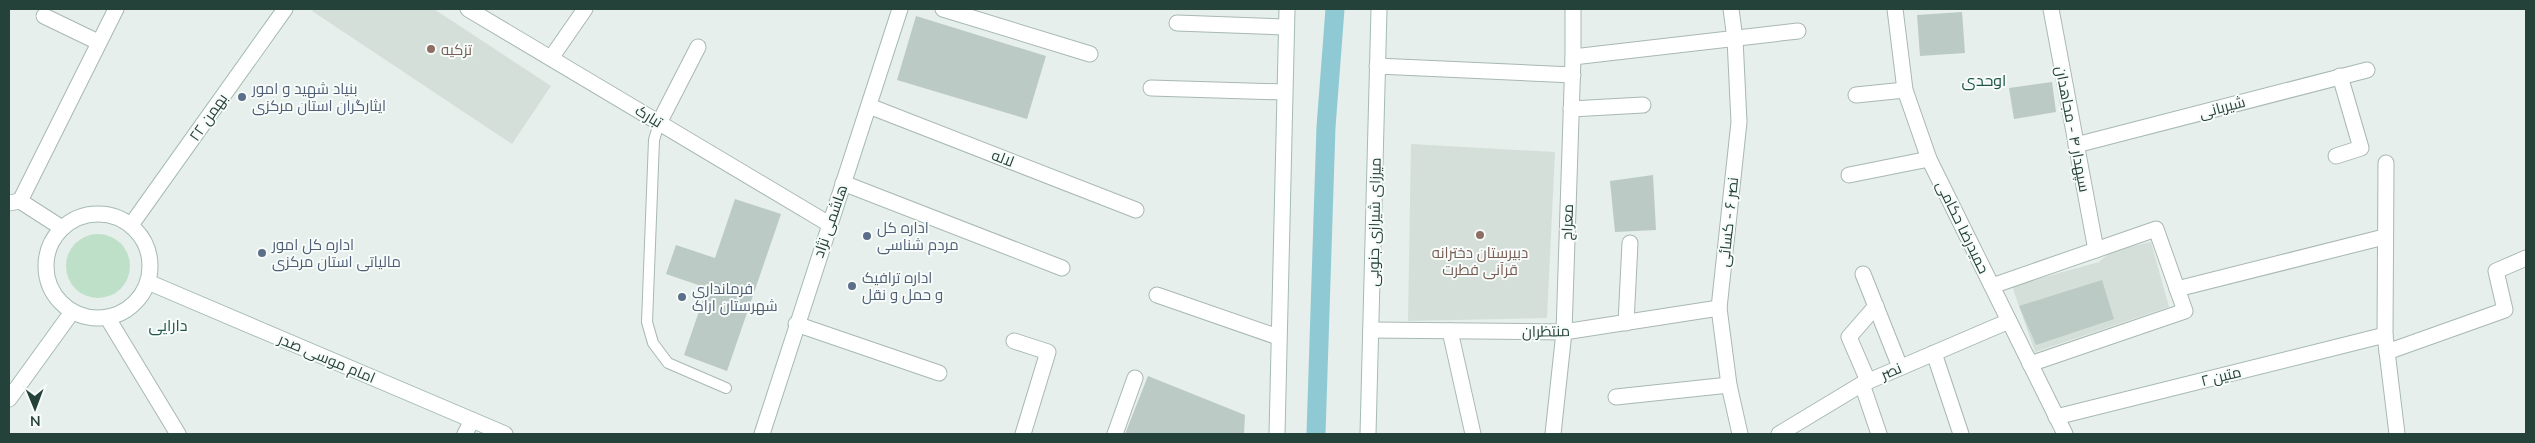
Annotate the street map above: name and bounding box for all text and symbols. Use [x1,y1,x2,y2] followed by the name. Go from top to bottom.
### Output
[441,40,472,59] place label: تزکیه
[425,43,437,55] marker: تزکیه
[2050,64,2095,194] street label: سپهدار ۴ - مجاهدان
[1962,70,2006,91] district label: اوحدی
[251,79,386,116] place label: بنیاد شهید و امور ایثارگران استان مرکزی
[185,89,232,145] street label: ۲۲ بهمن
[236,91,248,103] marker: بنیاد شهید و امور ایثارگران استان مرکزی
[2197,92,2247,123] street label: شیربانی
[632,101,666,131] street label: تبارک
[989,145,1017,171] street label: لاله
[1363,157,1386,287] street label: میرزای شیرازی جنوبی
[1714,176,1743,268] street label: نصر ۶ - کسائی
[1931,177,1994,277] street label: حمیدرضا حکامی
[809,182,852,260] street label: هاشمی نژاد
[1557,203,1579,241] street label: معراج
[877,218,959,255] place label: اداره کل مردم شناسی
[1474,229,1486,241] marker: دبیرستان دخترانه قرآنی فطرت
[861,230,873,242] marker: اداره کل مردم شناسی
[271,235,401,272] place label: اداره کل امور مالیاتی استان مرکزی
[1432,243,1528,280] place label: دبیرستان دخترانه قرآنی فطرت
[256,247,268,259] marker: اداره کل امور مالیاتی استان مرکزی
[862,268,943,305] place label: اداره ترافیک و حمل و نقل
[692,279,778,316] place label: فرمانداری شهرستان اراک
[846,280,858,292] marker: اداره ترافیک و حمل و نقل
[676,291,688,303] marker: فرمانداری شهرستان اراک
[149,315,187,336] district label: دارایی
[1522,321,1570,342] street label: منتظران
[274,329,378,388] street label: امام موسی صدر
[1877,358,1904,384] street label: نصر
[2199,362,2243,391] street label: متین ۲
[10,383,60,433] north arrow
[30,412,41,430] text: N

